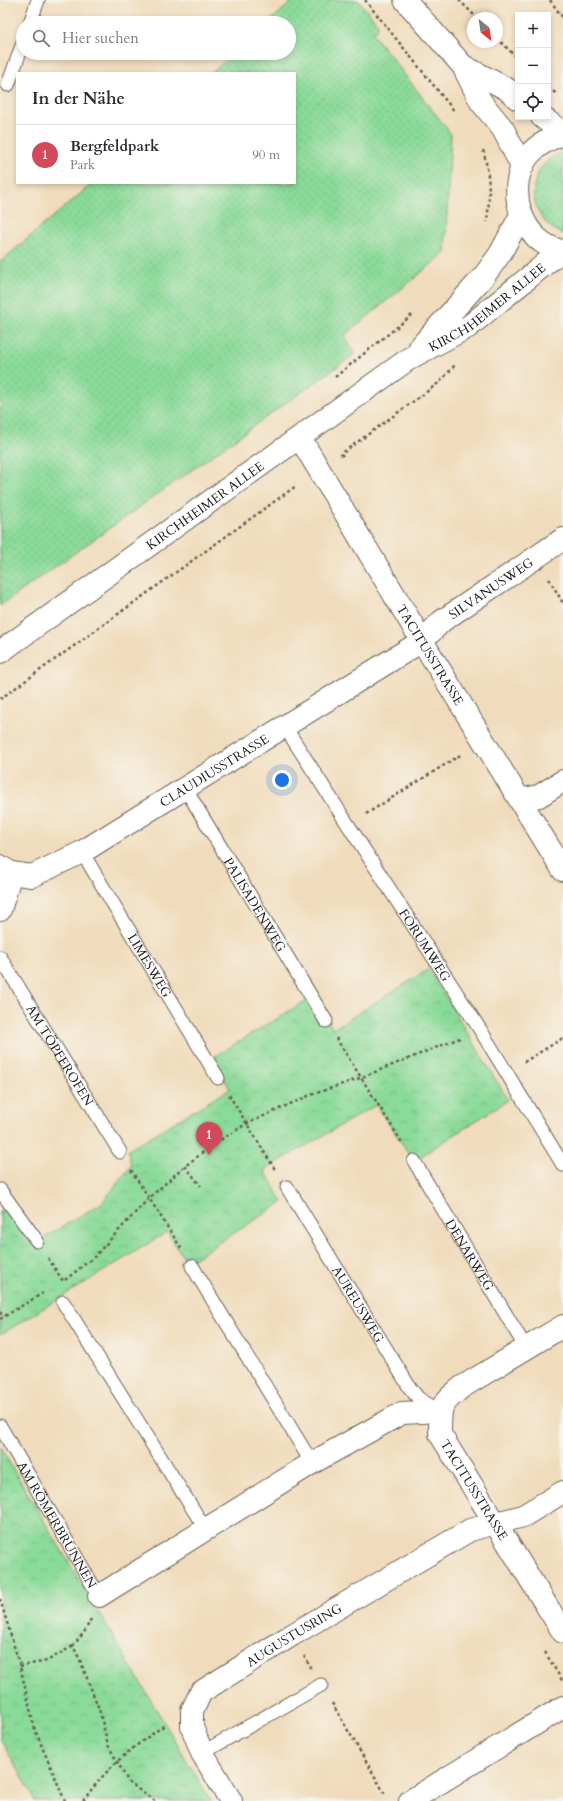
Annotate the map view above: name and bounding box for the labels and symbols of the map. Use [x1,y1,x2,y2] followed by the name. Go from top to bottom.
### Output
[467,12,503,48] north arrow
[426,259,550,356] street label: KIRCHHEIMER ALLEE
[143,458,268,554] street label: KIRCHHEIMER ALLEE
[445,554,537,624] street label: SILVANUSWEG
[392,601,468,709] street label: TACITUSSTRASSE
[157,730,272,812] street label: CLAUDIUSSTRASSE
[272,770,292,790] your location
[219,854,290,955] street label: PALISADENWEG
[394,905,455,985] street label: FORUMWEG
[123,930,175,1001] street label: LIMESWEG
[21,1001,97,1109] street label: AM TÖPFEROFEN
[196,1122,222,1155] pin: 1
[441,1216,498,1294] street label: DENARWEG
[327,1263,388,1346] street label: AUREUSWEG
[436,1437,512,1544] street label: TACITUSSTRASSE
[12,1458,101,1592] street label: AM RÖMERBRUNNEN
[243,1600,345,1671] street label: AUGUSTUSRING

